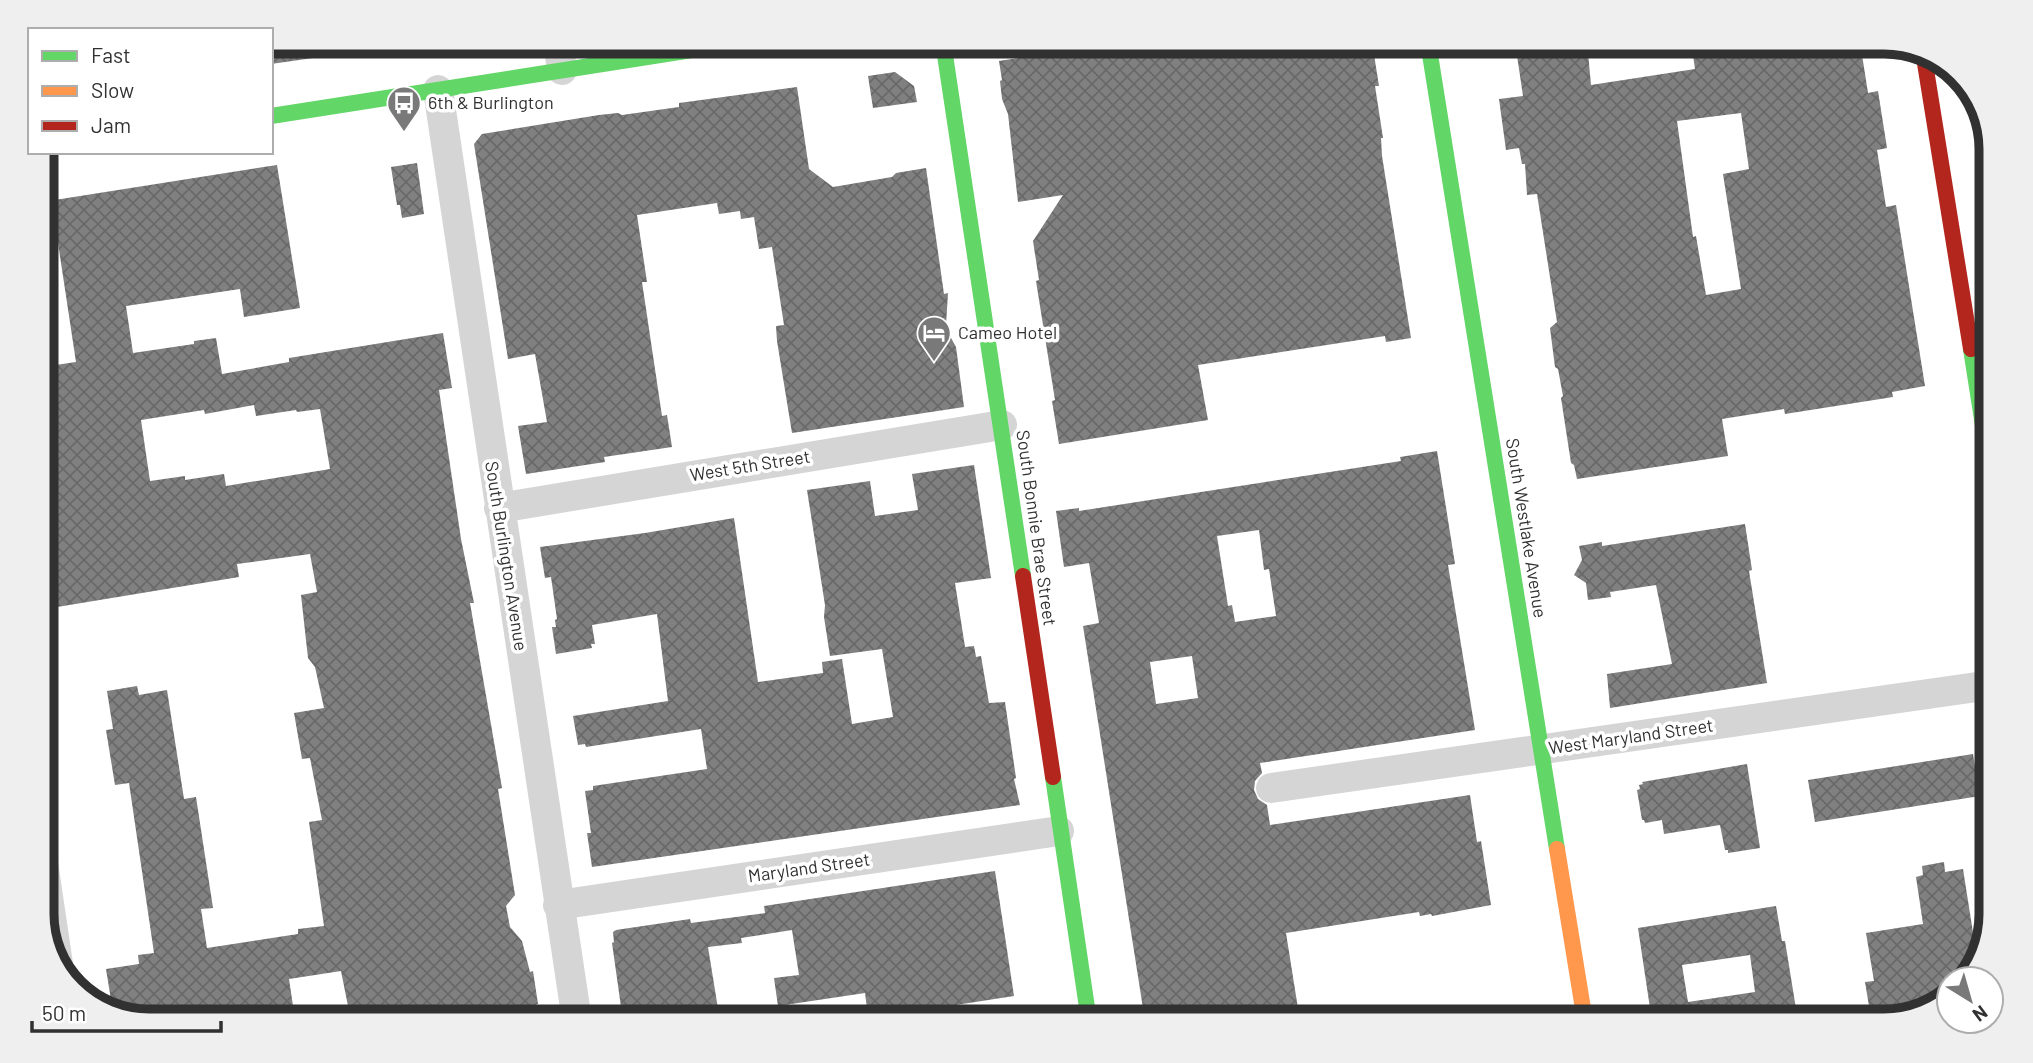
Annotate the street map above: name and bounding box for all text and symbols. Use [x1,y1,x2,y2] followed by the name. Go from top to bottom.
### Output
[28,28,273,154] legend
[91,42,131,67] text: Fast
[91,77,134,102] text: Slow
[385,84,423,133] bus stop icon: 6th & Burlington
[428,91,554,113] place label: 6th & Burlington
[91,112,131,137] text: Jam
[915,314,953,363] hotel icon: Cameo Hotel
[958,321,1057,343] place label: Cameo Hotel
[1012,429,1062,627] street label: South Bonnie Brae Street
[1502,436,1552,619] street label: South Westlake Avenue
[688,445,812,485] street label: West 5th Street
[481,459,533,652] street label: South Burlington Avenue
[1547,714,1715,758] street label: West Maryland Street
[746,848,871,886] street label: Maryland Street
[1935,965,2005,1035] north arrow
[32,990,220,1034] scale bar
[42,1000,86,1025] text: 50 m
[1969,1001,1993,1027] text: N

